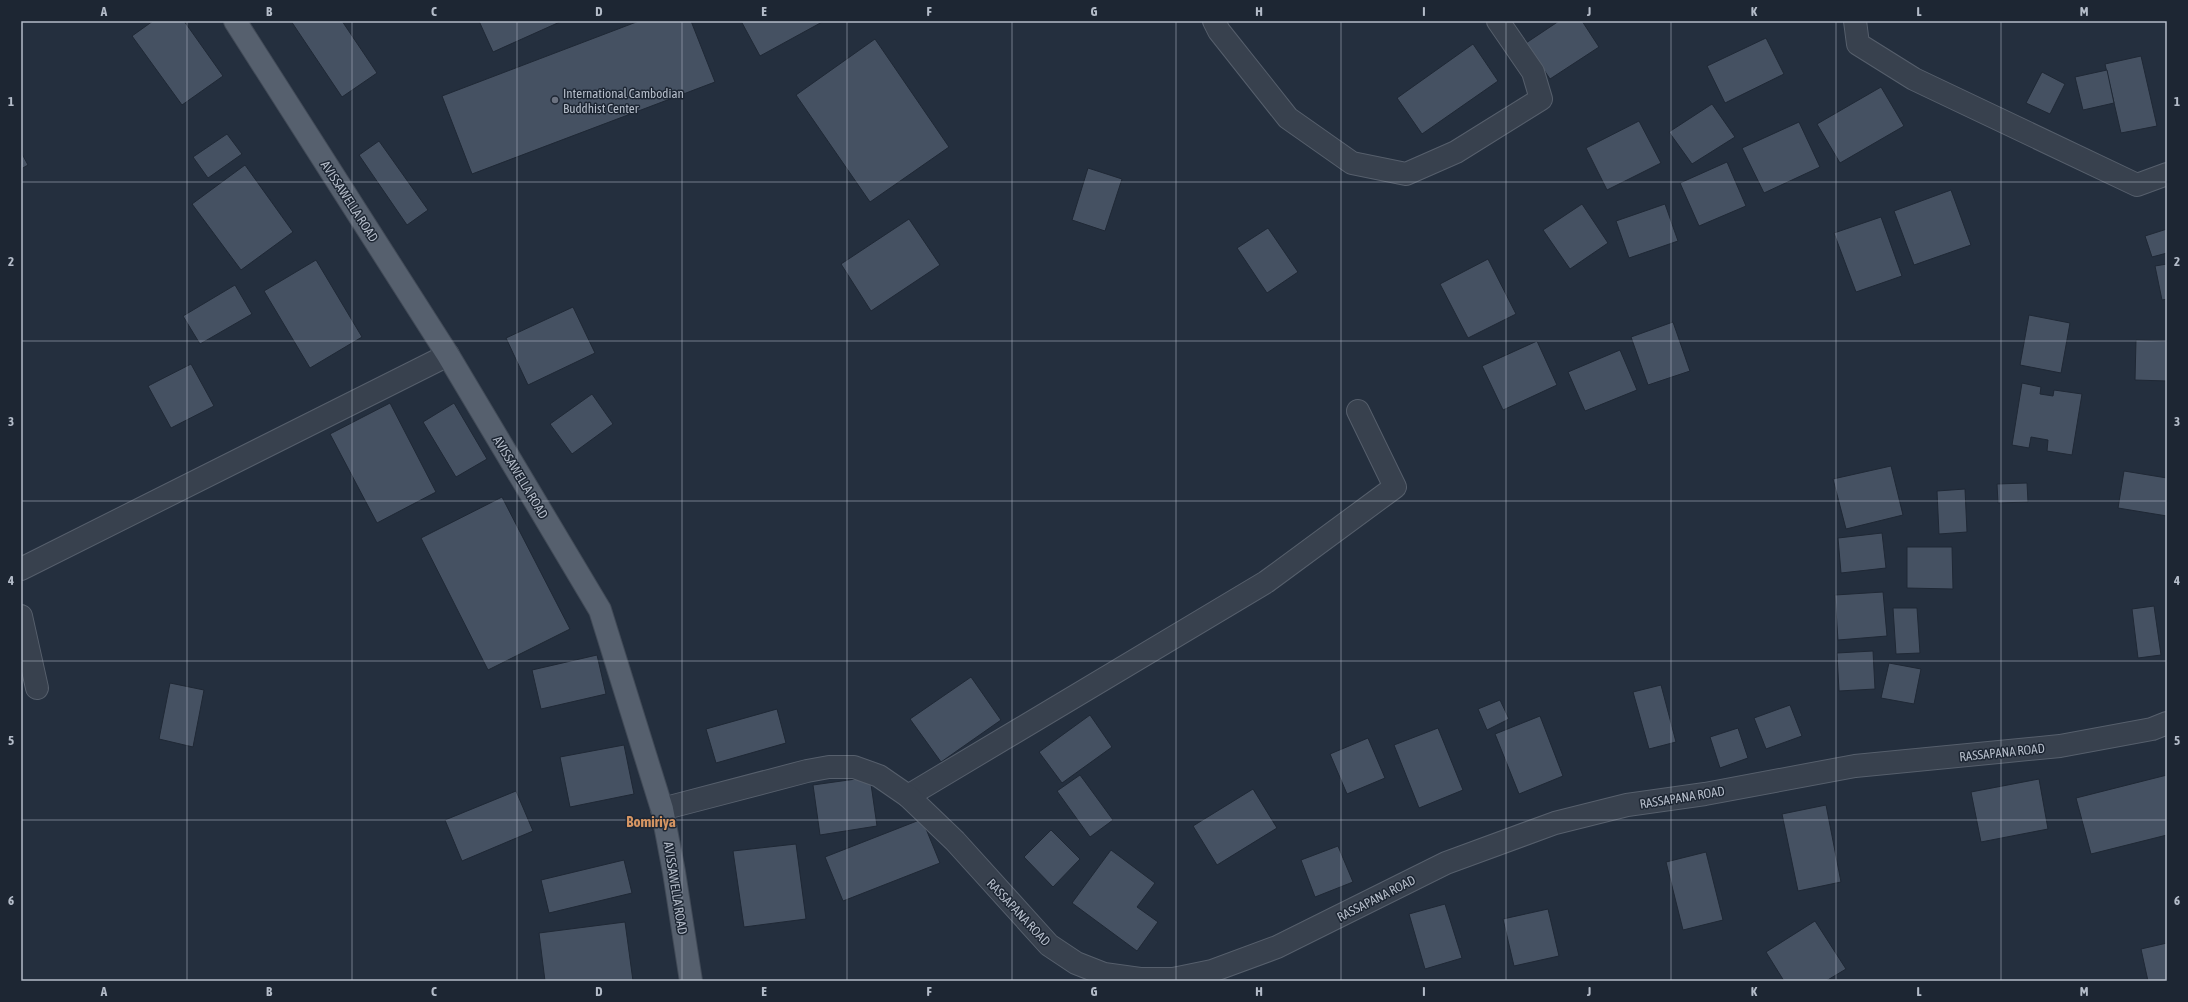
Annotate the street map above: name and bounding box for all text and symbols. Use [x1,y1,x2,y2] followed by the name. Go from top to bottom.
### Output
[100,4,108,19] text: A
[266,4,273,19] text: B
[431,4,437,19] text: C
[595,4,603,19] text: D
[761,4,767,19] text: E
[926,4,932,19] text: F
[1091,4,1098,19] text: G
[1255,4,1263,19] text: H
[1422,4,1426,19] text: I
[1586,4,1591,19] text: J
[1751,4,1758,19] text: K
[1916,4,1922,19] text: L
[2080,4,2089,19] text: M
[563,86,684,116] place label: International Cambodian Buddhist Center
[8,94,14,109] text: 1
[2174,94,2180,109] text: 1
[550,95,560,105] marker: International Cambodian Buddhist Center
[318,158,381,245] street label: AVISSAWELLA ROAD
[8,254,14,269] text: 2
[2174,254,2180,269] text: 2
[8,414,14,429] text: 3
[2174,414,2180,429] text: 3
[490,433,551,521] street label: AVISSAWELLA ROAD
[7,573,14,588] text: 4
[2173,573,2180,588] text: 4
[8,733,14,748] text: 5
[2174,733,2180,748] text: 5
[1959,741,2046,764] street label: RASSAPANA ROAD
[1639,783,1726,812] street label: RASSAPANA ROAD
[626,813,676,830] district label: Bomiriya
[661,841,690,935] street label: AVISSAWELLA ROAD
[1335,872,1418,925] street label: RASSAPANA ROAD
[984,876,1053,949] street label: RASSAPANA ROAD
[8,893,14,908] text: 6
[2174,893,2180,908] text: 6
[100,984,108,999] text: A
[266,984,273,999] text: B
[431,984,437,999] text: C
[595,984,603,999] text: D
[761,984,767,999] text: E
[926,984,932,999] text: F
[1091,984,1098,999] text: G
[1255,984,1263,999] text: H
[1422,984,1426,999] text: I
[1586,984,1591,999] text: J
[1751,984,1758,999] text: K
[1916,984,1922,999] text: L
[2080,984,2089,999] text: M

